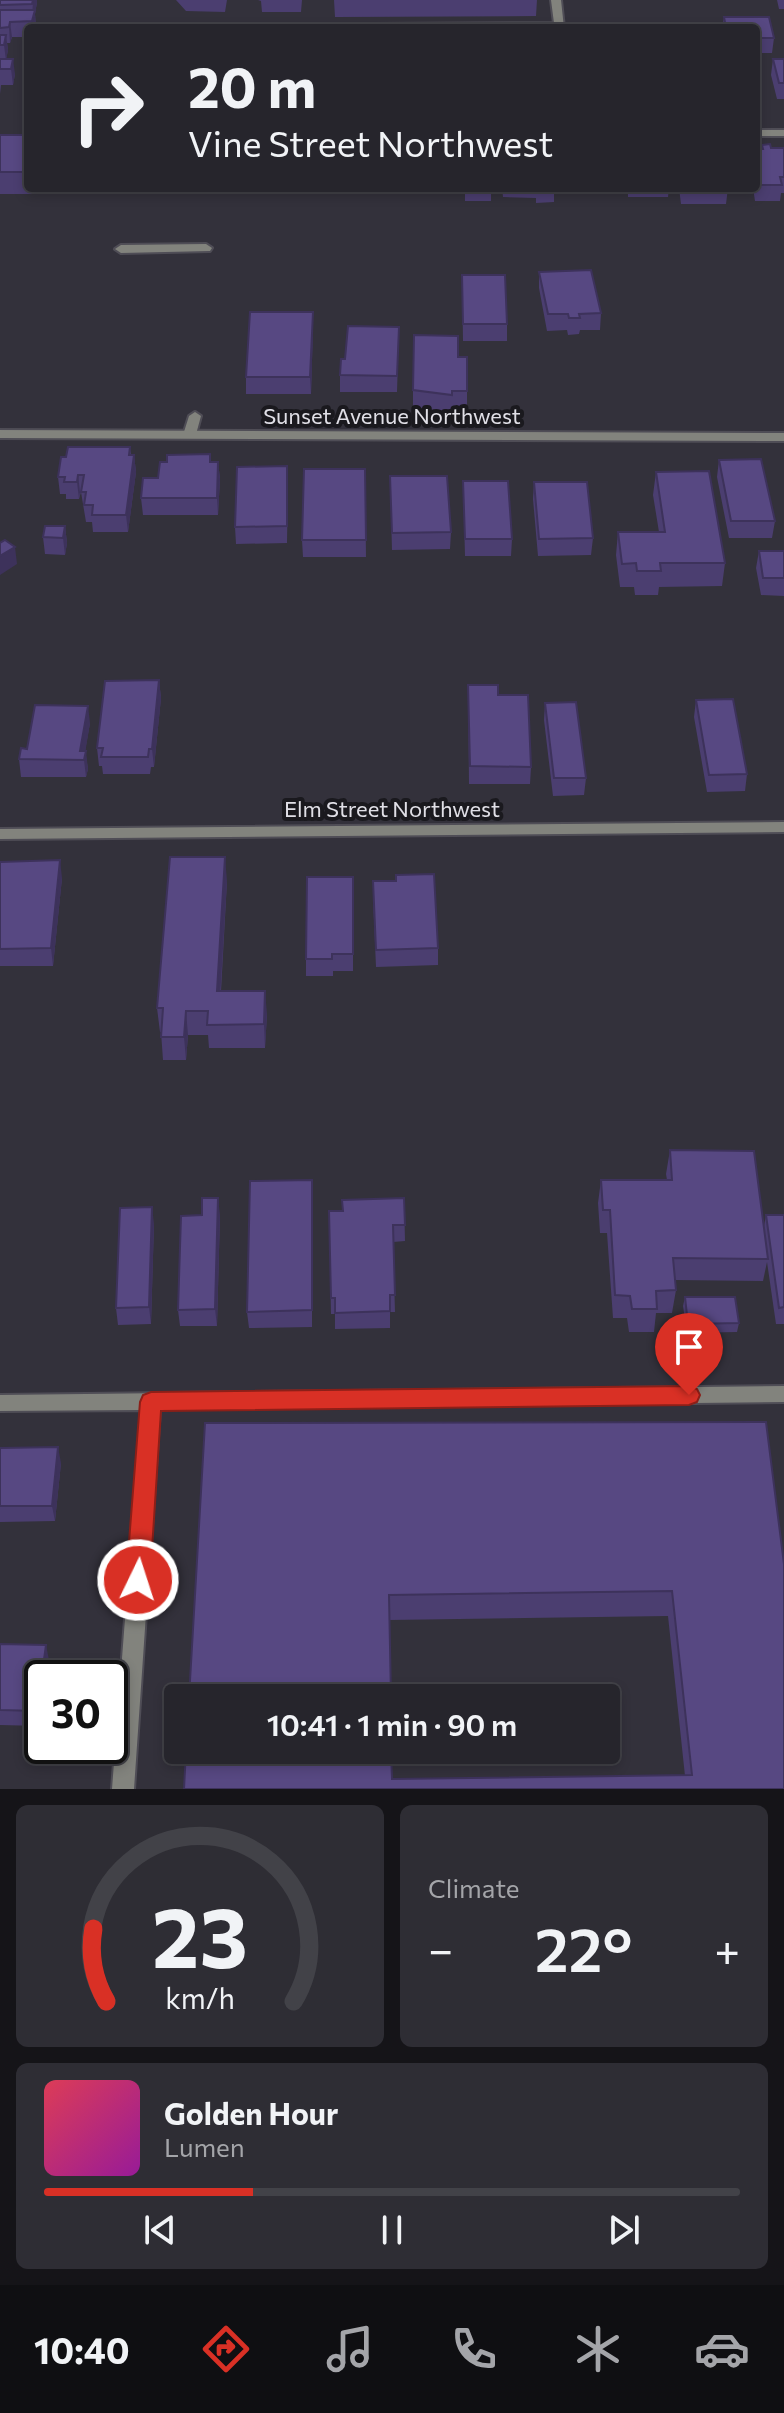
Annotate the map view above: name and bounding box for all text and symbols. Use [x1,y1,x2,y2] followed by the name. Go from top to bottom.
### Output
[188,51,316,120] text: 20 m
[56,56,160,160] icon: right
[188,120,553,164] text: Vine Street Northwest
[263,402,521,429] street label: Sunset Avenue Northwest
[284,795,500,822] street label: Elm Street Northwest
[655,1313,723,1395] pin
[667,1325,711,1369] icon: arrive
[96,1538,180,1622] position arrow
[24,1660,128,1764] speed limit sign: 30
[267,1705,517,1742] text: 10:41 · 1 min · 90 m
[428,1872,520,1903] text: Climate
[152,1883,248,1985] text: 23
[535,1911,632,1984] text: 22°
[428,1921,453,1975] text: −
[714,1921,740,1975] text: +
[165,1980,235,2015] text: km/h
[164,2094,338,2131] text: Golden Hour
[164,2131,245,2162] text: Lumen
[138,2208,182,2252] icon: previous
[370,2208,414,2252] icon: pause
[602,2208,646,2252] icon: next
[198,2321,254,2377] icon: directions
[322,2321,378,2377] icon: music
[446,2321,502,2377] icon: phone
[570,2321,626,2377] icon: climate
[694,2321,750,2377] icon: car
[34,2327,130,2371] text: 10:40

